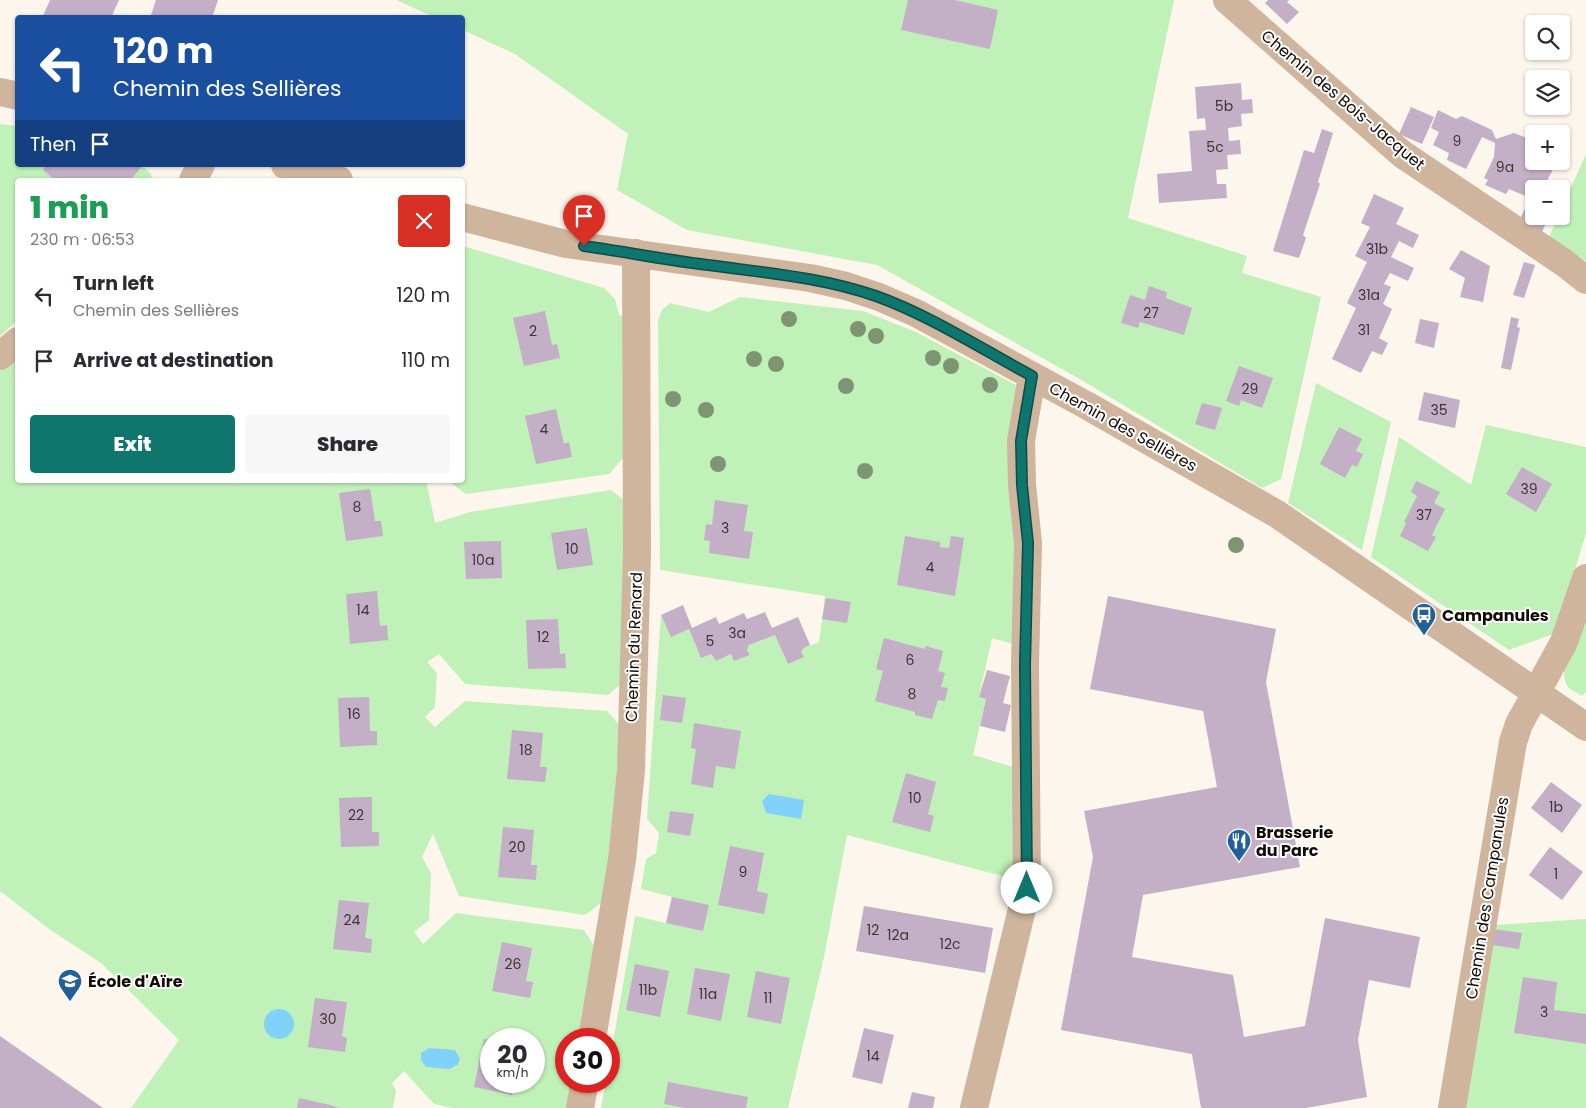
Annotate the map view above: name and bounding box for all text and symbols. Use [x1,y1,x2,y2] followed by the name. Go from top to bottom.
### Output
[1525,15,1570,225] map controls
[1525,15,1570,60] button: search
[1256,24,1430,176] street label: Chemin des Bois-Jacquet
[113,26,213,75] text: 120 m
[30,35,95,100] icon: left
[1525,70,1570,115] button: layers
[113,73,341,104] text: Chemin des Sellières
[1215,96,1233,116] house number: 5b
[1525,125,1570,170] button: +
[86,130,114,158] icon: arrive
[30,131,76,158] text: Then
[1453,131,1461,151] house number: 9
[1206,137,1224,157] house number: 5c
[1496,157,1514,177] house number: 9a
[1525,180,1570,225] button: −
[30,186,109,229] text: 1 min
[398,195,450,247] button: close
[563,195,605,246] pin
[570,202,598,230] icon: arrive
[30,228,134,251] text: 230 m · 06:53
[1366,239,1388,259] house number: 31b
[73,270,154,297] text: Turn left
[30,282,58,310] icon: left
[396,282,450,309] text: 120 m
[1358,285,1380,305] house number: 31a
[73,299,239,322] text: Chemin des Sellières
[1143,303,1159,323] house number: 27
[1358,320,1370,340] house number: 31
[529,321,537,341] house number: 2
[30,347,58,375] icon: arrive
[73,347,274,374] text: Arrive at destination
[401,347,450,374] text: 110 m
[1045,377,1201,477] street label: Chemin des Sellières
[1242,379,1258,399] house number: 29
[1430,400,1448,420] house number: 35
[30,415,235,473] button: Exit
[245,415,450,473] button: Share
[540,419,549,439] house number: 4
[1520,479,1538,499] house number: 39
[353,497,362,517] house number: 8
[1416,505,1432,525] house number: 37
[721,518,729,538] house number: 3
[565,539,579,559] house number: 10
[472,550,494,570] house number: 10a
[926,557,935,577] house number: 4
[620,572,648,722] street label: Chemin du Renard
[356,600,370,620] house number: 14
[1411,602,1437,636] bus stop icon: Campanules
[1442,604,1549,627] place label: Campanules
[728,623,746,643] house number: 3a
[537,627,549,647] house number: 12
[706,631,714,651] house number: 5
[906,650,915,670] house number: 6
[908,684,917,704] house number: 8
[347,704,361,724] house number: 16
[519,740,533,760] house number: 18
[908,788,922,808] house number: 10
[1460,795,1514,1001] street label: Chemin des Campanules
[1549,797,1563,817] house number: 1b
[348,805,364,825] house number: 22
[1256,821,1334,862] place label: Brasserie du Parc
[1226,828,1252,862] restaurant icon: Brasserie du Parc
[509,837,525,857] house number: 20
[1000,861,1052,913] position arrow
[739,862,747,882] house number: 9
[1554,864,1558,884] house number: 1
[344,910,361,930] house number: 24
[867,920,879,940] house number: 12
[887,925,909,945] house number: 12a
[939,934,961,954] house number: 12c
[505,954,522,974] house number: 26
[57,968,83,1002] school or university icon: École d'Aïre
[88,970,183,993] place label: École d'Aïre
[639,980,657,1000] house number: 11b
[699,984,717,1004] house number: 11a
[764,988,772,1008] house number: 11
[1540,1002,1548,1022] house number: 3
[319,1009,337,1029] house number: 30
[555,1028,620,1093] speed limit sign: 30
[497,1037,528,1072] text: 20
[866,1046,880,1066] house number: 14
[497,1064,528,1081] text: km/h

